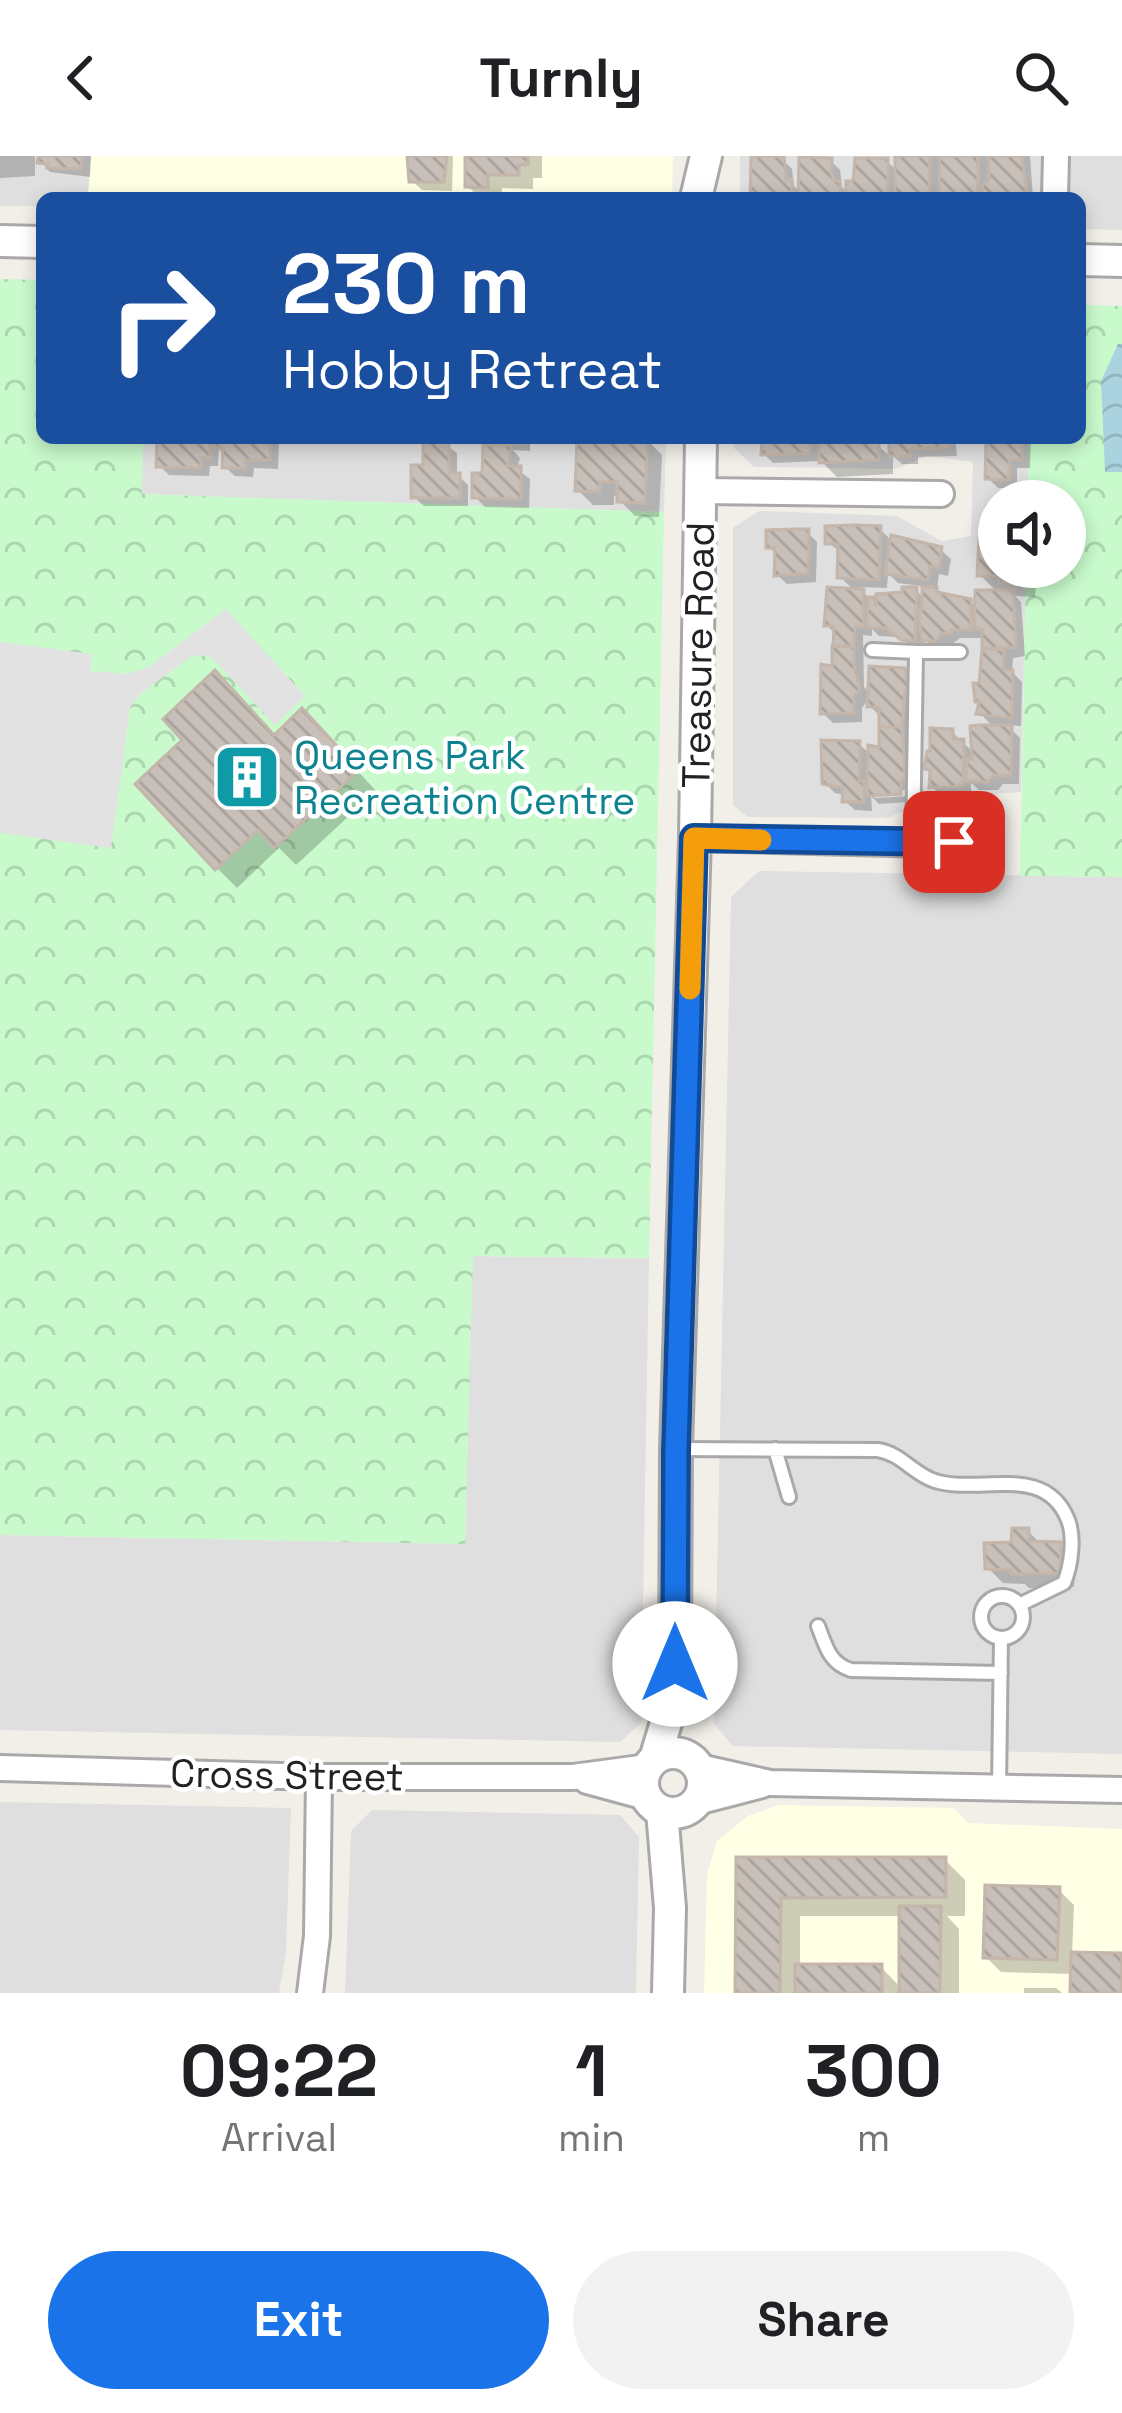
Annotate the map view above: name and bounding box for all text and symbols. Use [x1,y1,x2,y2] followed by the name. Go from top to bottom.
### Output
[479,44,643,113] text: Turnly
[48,45,114,111] icon: back
[1008,45,1074,111] icon: search
[282,230,530,338] text: 230 m
[84,240,240,396] icon: right
[282,335,663,404] text: Hobby Retreat
[978,480,1086,588] map controls
[978,480,1086,588] button: sound
[671,521,725,789] street label: Treasure Road
[294,731,635,825] place label: Queens Park Recreation Centre
[212,742,282,812] building icon: Queens Park Recreation Centre
[903,791,1005,893] pin
[921,809,987,875] icon: arrive
[612,1601,738,1727] position arrow
[170,1748,404,1802] street label: Cross Street
[180,2025,378,2117] text: 09:22
[575,2025,608,2117] text: 1
[805,2025,942,2117] text: 300
[221,2113,337,2162] text: Arrival
[558,2113,625,2162] text: min
[857,2113,890,2162] text: m
[48,2251,549,2389] button: Exit
[573,2251,1074,2389] button: Share

